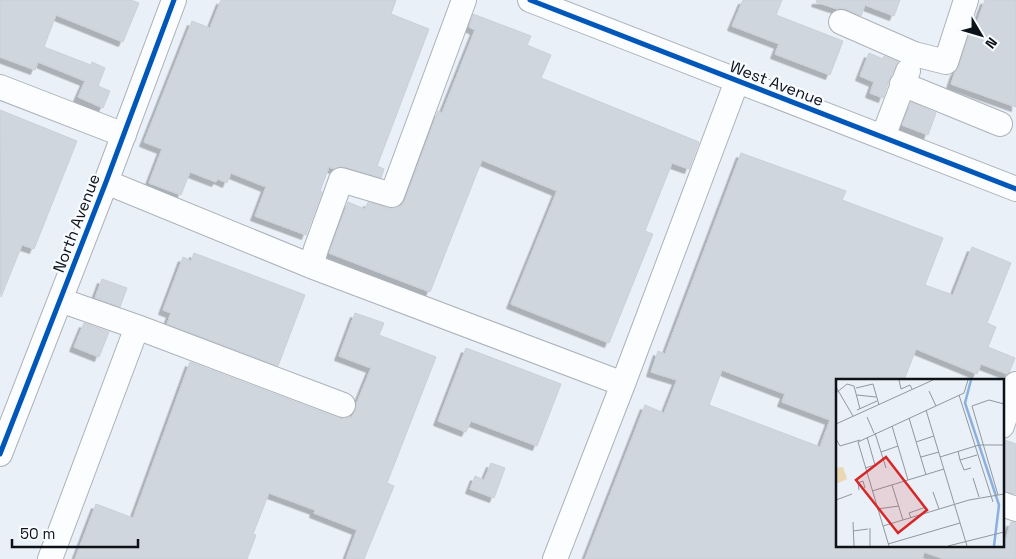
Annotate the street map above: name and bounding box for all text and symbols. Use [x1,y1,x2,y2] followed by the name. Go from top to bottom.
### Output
[956,10,1006,60] north arrow
[981,34,1001,52] text: N
[727,56,827,111] street label: West Avenue
[48,171,105,276] street label: North Avenue
[836,379,1004,546] inset map
[12,516,139,548] scale bar
[20,524,55,543] text: 50 m

